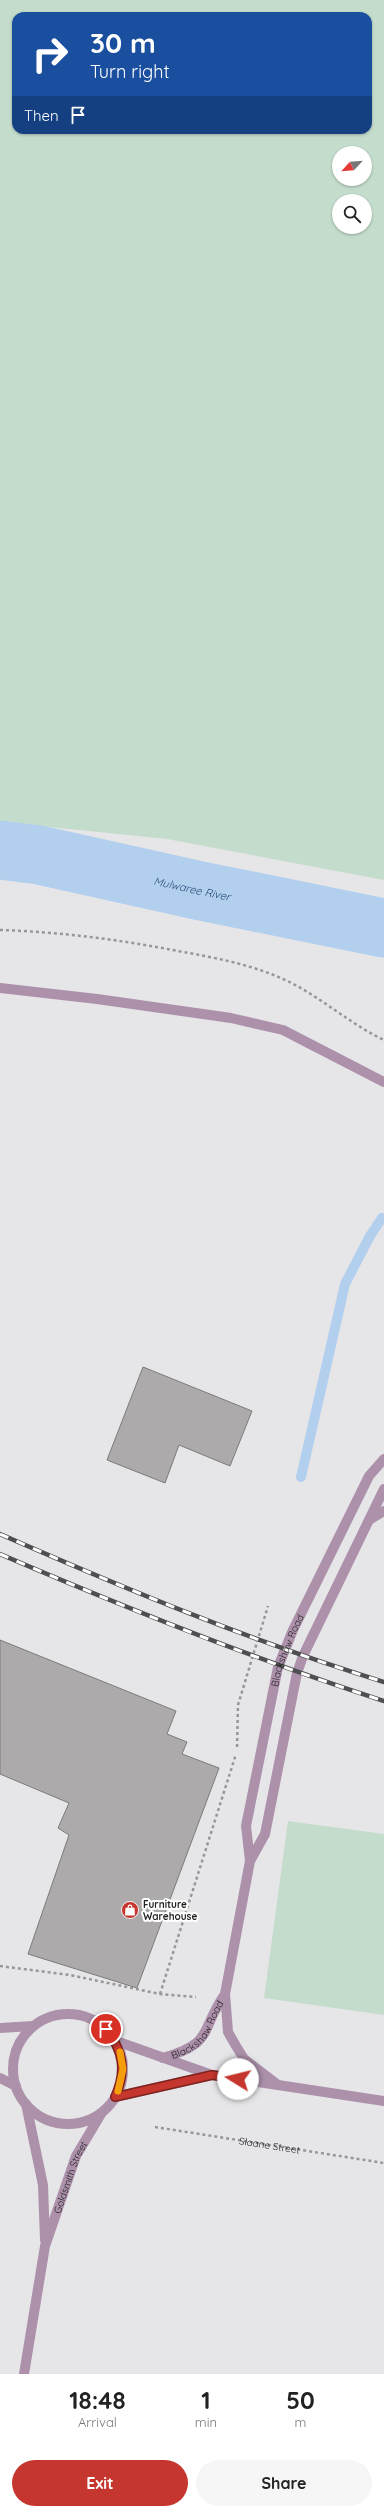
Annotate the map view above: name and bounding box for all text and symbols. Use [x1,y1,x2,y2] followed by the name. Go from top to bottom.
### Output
[90,25,156,60] text: 30 m
[24,28,76,80] icon: right
[90,60,170,83] text: Turn right
[67,104,89,126] icon: arrive
[24,106,59,125] text: Then
[332,146,372,186] north arrow
[332,146,372,234] map controls
[332,194,372,234] button: search
[152,874,233,904] water label: Mulwaree River
[268,1612,307,1688] street label: Blackshaw Road
[143,1898,197,1923] place label: Furniture Warehouse
[120,1900,140,1920] shop icon: Furniture Warehouse
[169,1998,226,2062] street label: Blackshaw Road
[89,2012,123,2046] pin
[95,2018,117,2040] icon: arrive
[217,2058,259,2100] position arrow
[238,2134,301,2157] street label: Sloane Street
[51,2138,91,2215] street label: Goldsmith Street
[69,2385,126,2415] text: 18:48
[201,2385,211,2415] text: 1
[286,2385,315,2415] text: 50
[78,2414,117,2430] text: Arrival
[195,2414,217,2430] text: min
[295,2414,306,2430] text: m
[12,2460,188,2506] button: Exit
[196,2460,372,2506] button: Share

